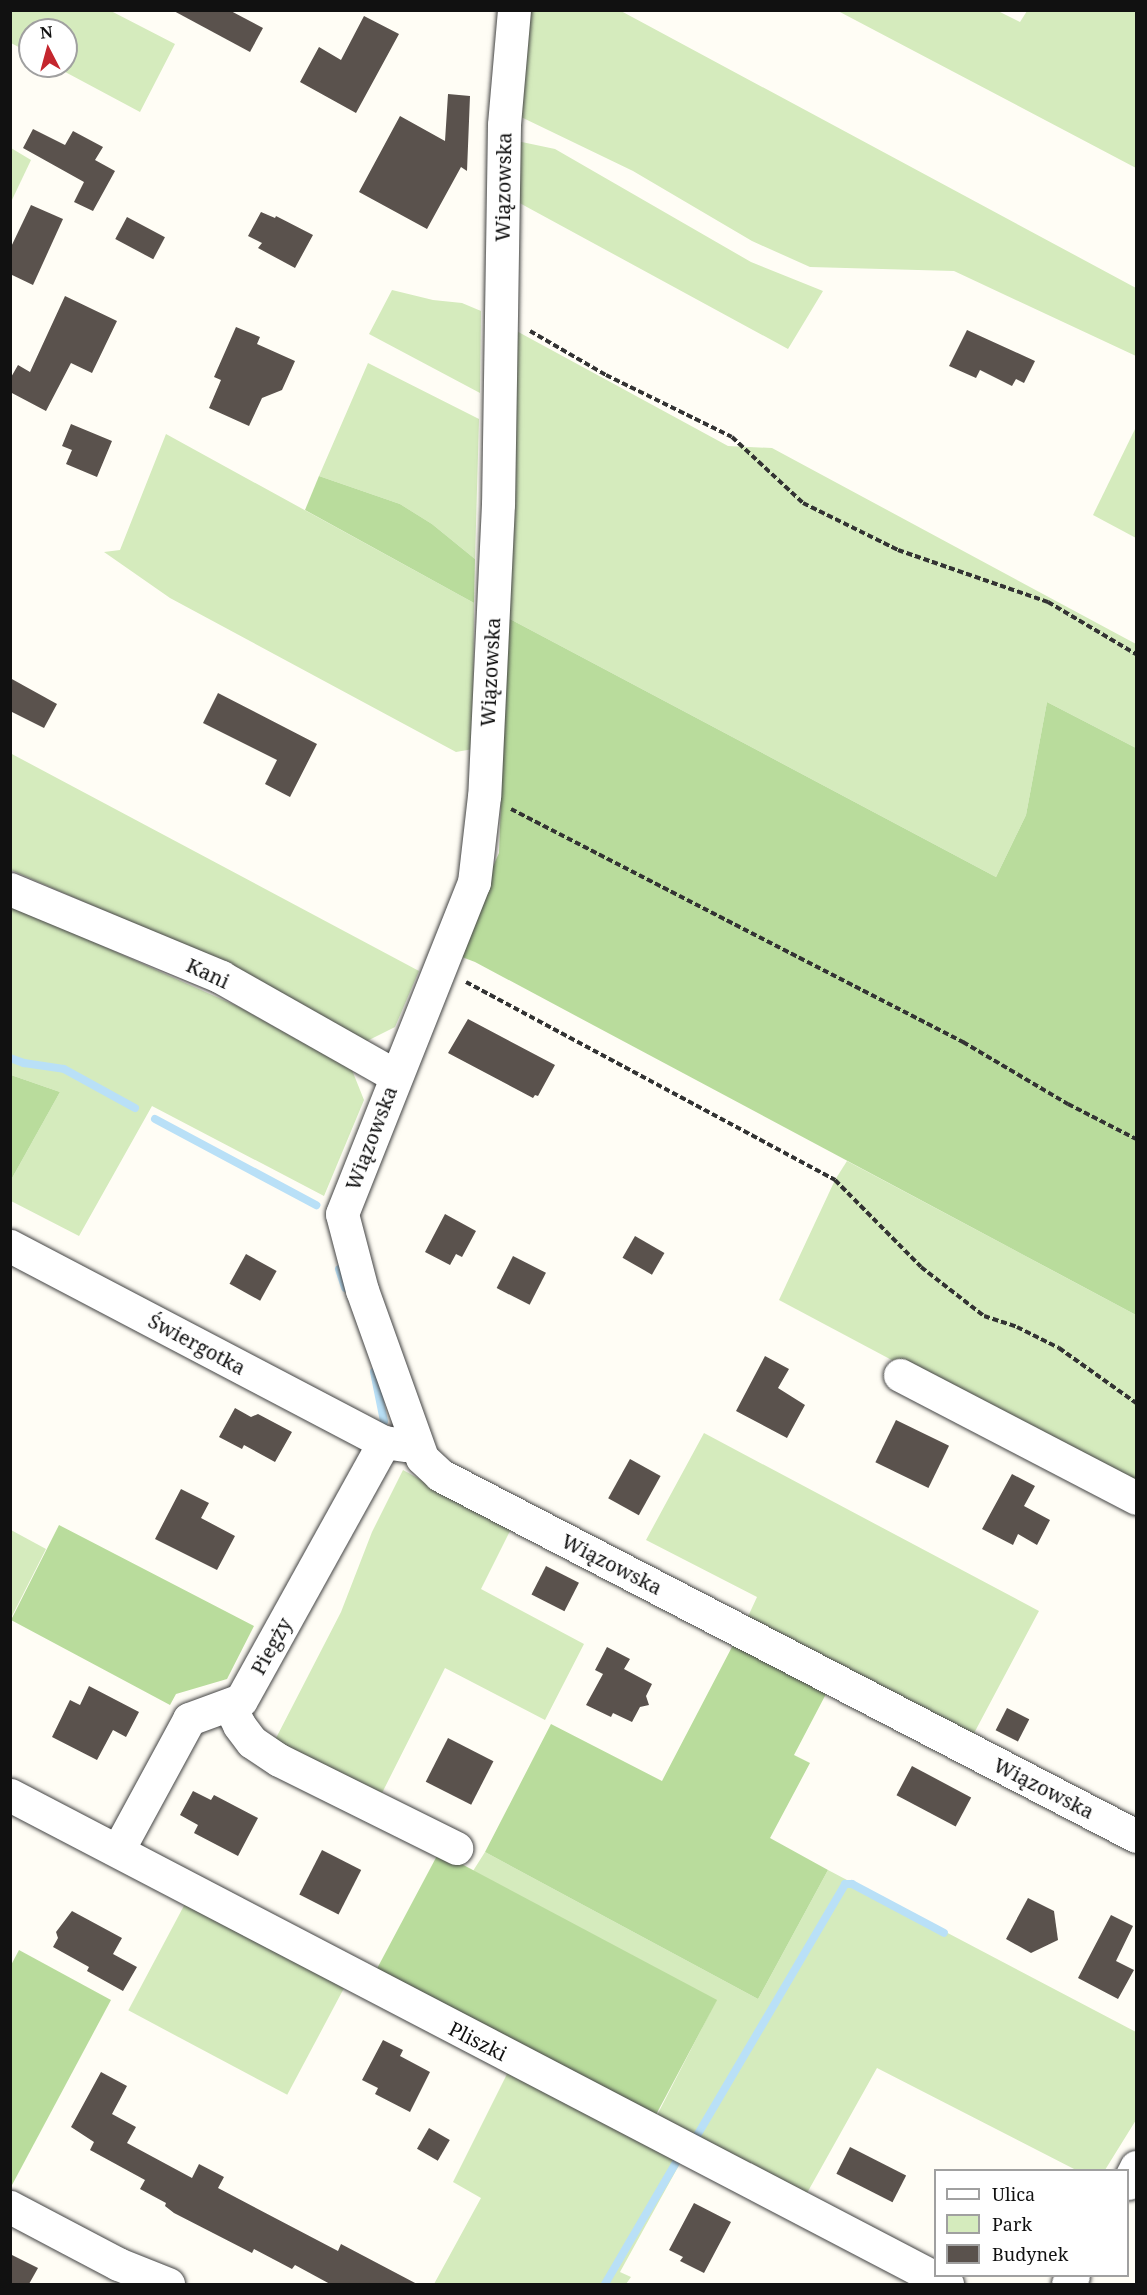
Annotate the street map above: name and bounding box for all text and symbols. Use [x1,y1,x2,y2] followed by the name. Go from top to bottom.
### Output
[18,18,78,78] north arrow
[39,20,54,44] text: N
[490,132,516,242] street label: Wiązowska
[475,617,505,727] street label: Wiązowska
[183,953,233,993] street label: Kani
[340,1083,402,1193] street label: Wiązowska
[144,1308,250,1380] street label: Świergotka
[558,1528,666,1600] street label: Wiązowska
[246,1613,296,1679] street label: Piegży
[990,1752,1098,1824] street label: Wiązowska
[445,2016,511,2066] street label: Pliszki
[934,2169,1129,2277] legend
[992,2182,1035,2206] text: Ulica
[992,2212,1032,2236] text: Park
[992,2242,1068,2266] text: Budynek

